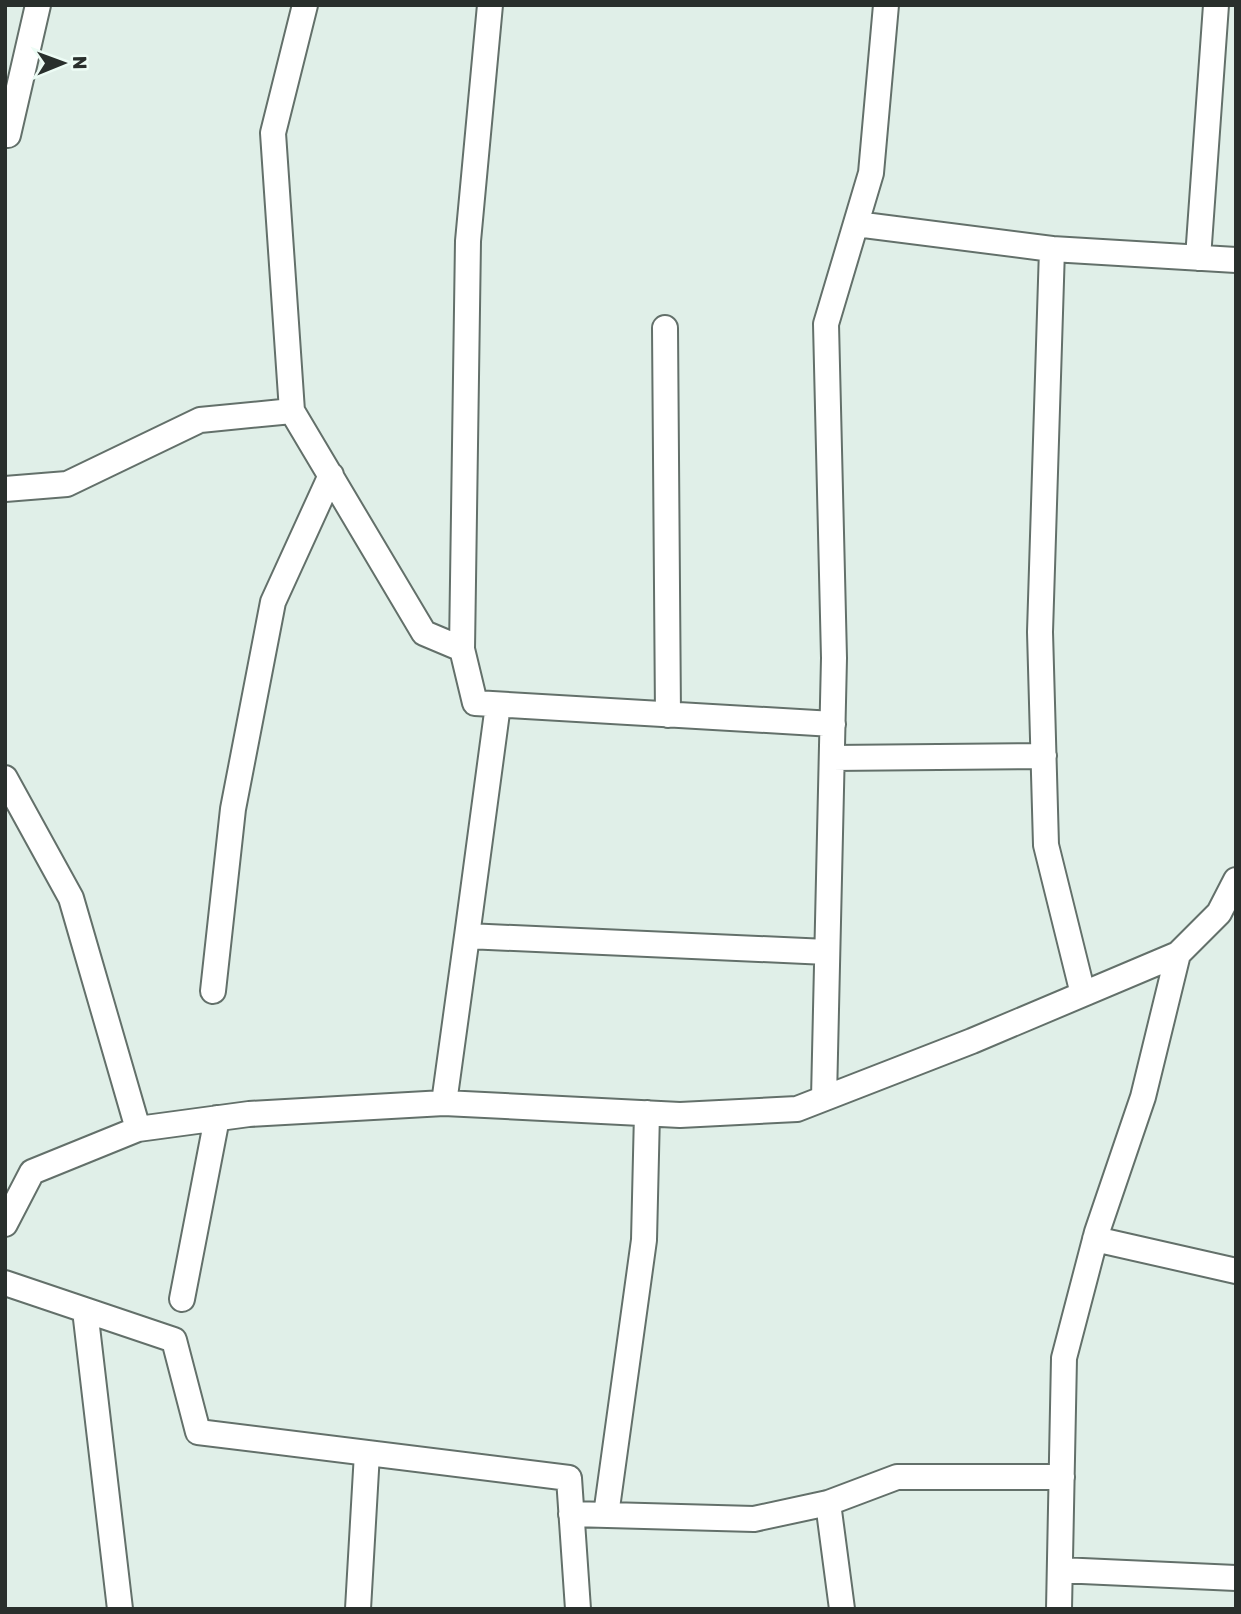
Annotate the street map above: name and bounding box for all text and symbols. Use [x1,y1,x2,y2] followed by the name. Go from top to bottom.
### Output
[28,28,98,98] north arrow
[68,56,91,70] text: N

